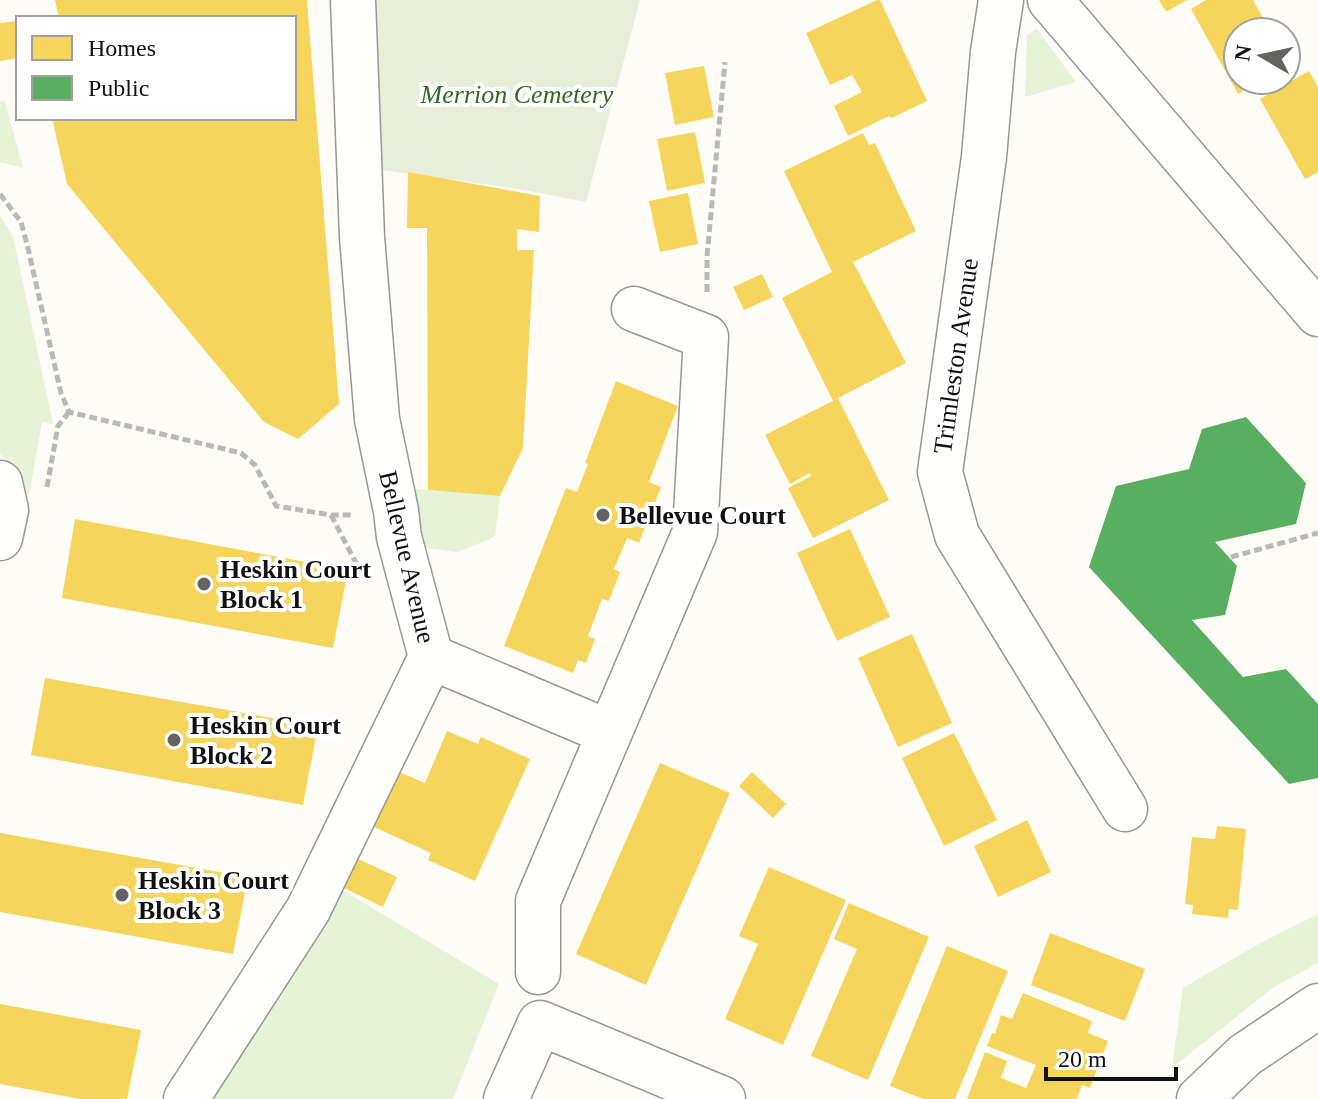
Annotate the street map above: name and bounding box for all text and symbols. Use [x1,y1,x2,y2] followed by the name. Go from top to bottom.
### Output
[16,16,296,120] legend
[1222,16,1302,96] north arrow
[88,35,156,61] text: Homes
[1229,43,1256,63] text: N
[88,75,149,101] text: Public
[420,80,614,109] park label: Merrion Cemetery
[928,256,984,456] street label: Trimleston Avenue
[373,468,441,646] street label: Bellevue Avenue
[619,501,786,530] place label: Bellevue Court
[594,506,612,524] marker: Bellevue Court
[220,555,371,614] place label: Heskin Court Block 1
[195,575,213,593] marker: Heskin Court Block 1
[190,711,341,770] place label: Heskin Court Block 2
[165,731,183,749] marker: Heskin Court Block 2
[138,866,289,925] place label: Heskin Court Block 3
[113,886,131,904] marker: Heskin Court Block 3
[1046,1031,1176,1081] scale bar
[1058,1046,1107,1072] text: 20 m

